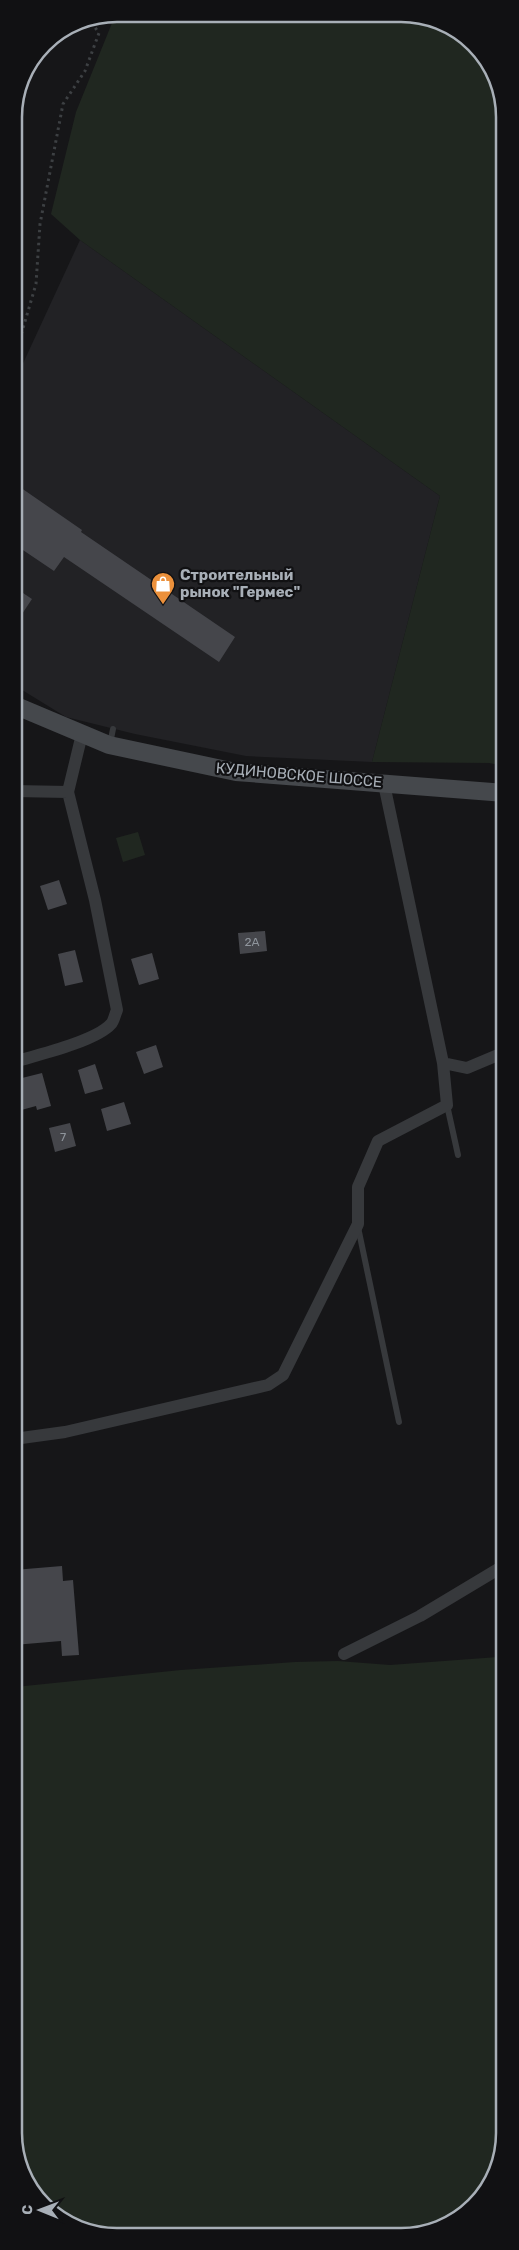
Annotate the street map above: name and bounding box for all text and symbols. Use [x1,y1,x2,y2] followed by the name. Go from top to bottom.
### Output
[180,566,300,601] place label: Строительный рынок "Гермес"
[150,571,176,605] shop icon: Строительный рынок "Гермес"
[215,759,383,791] street label: КУДИНОВСКОЕ ШОССЕ
[244,935,260,949] house number: 2А
[60,1130,66,1144] house number: 7
[15,2185,65,2235] north arrow
[19,2205,36,2215] text: С

